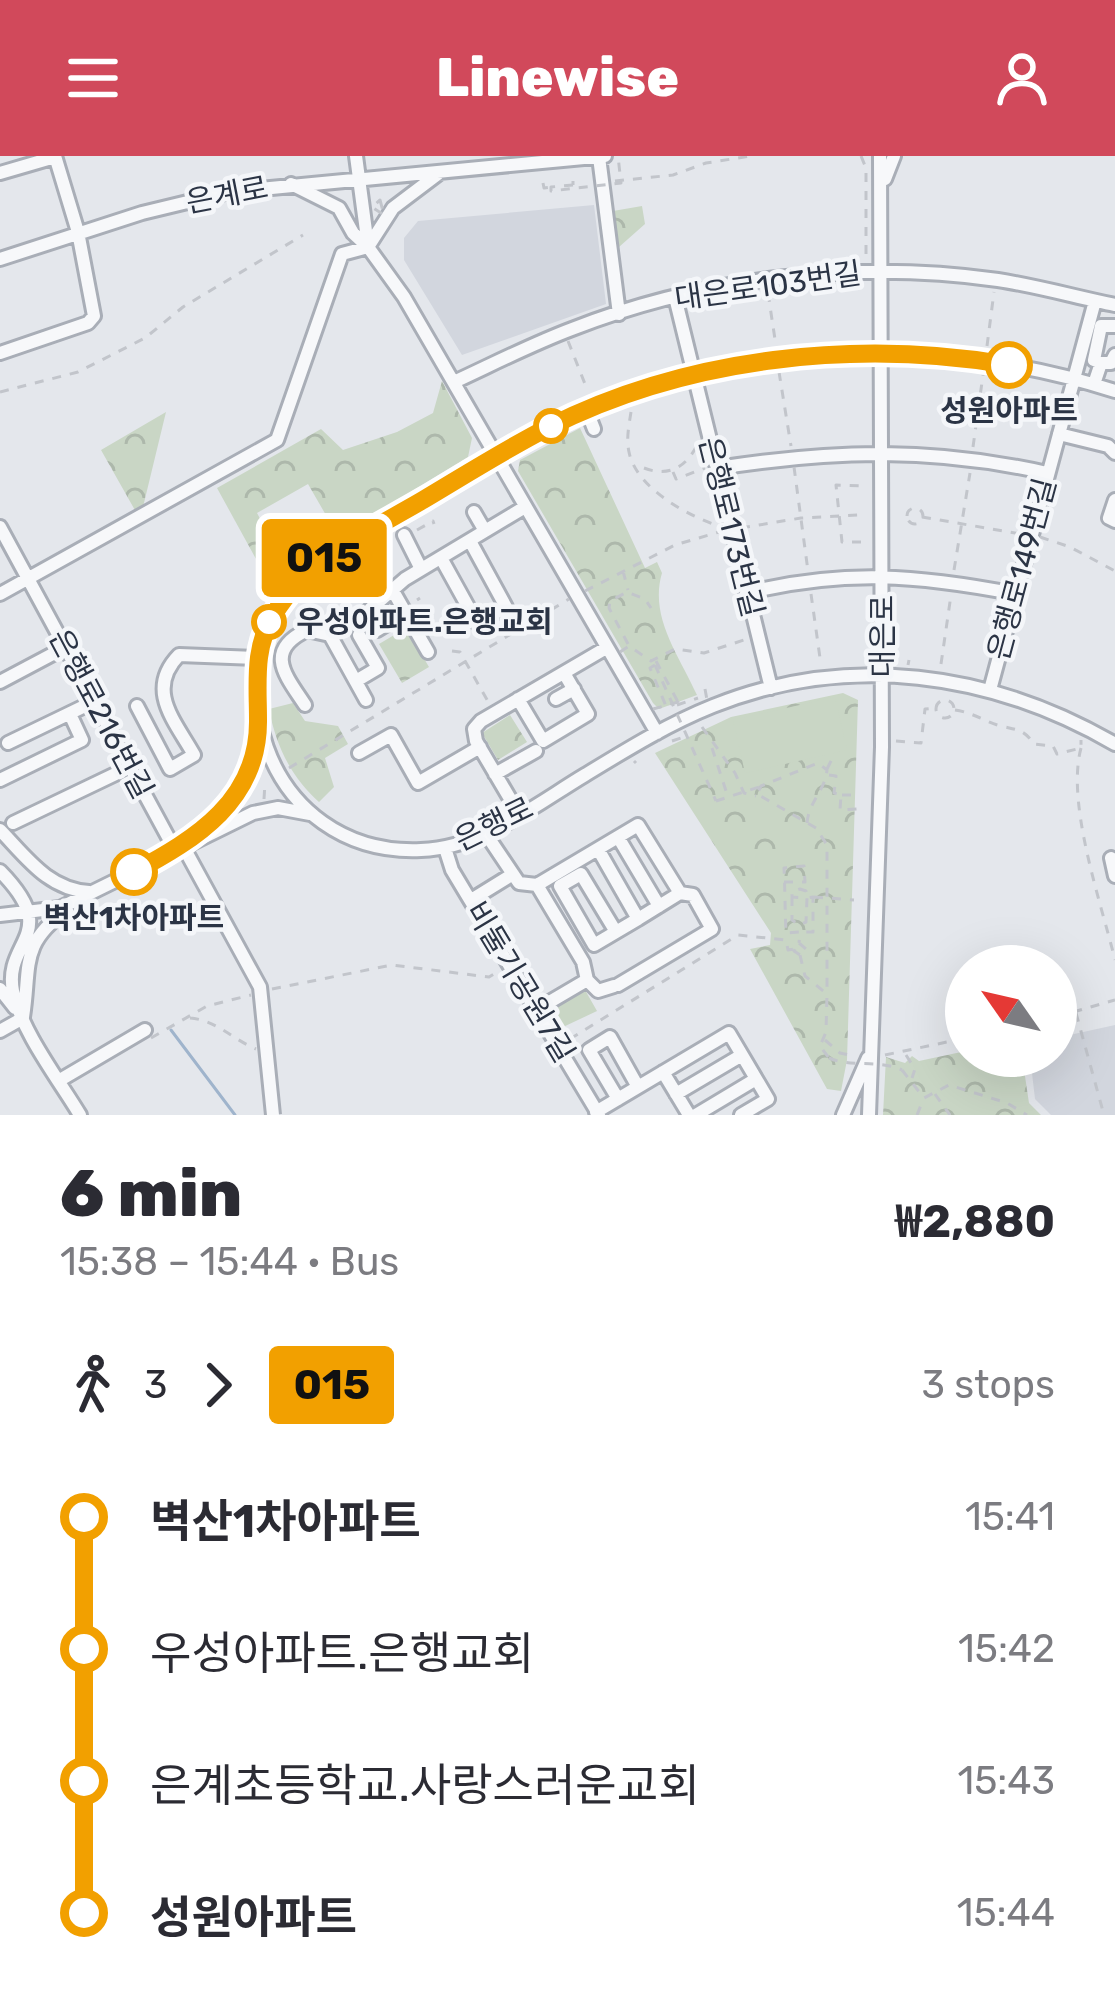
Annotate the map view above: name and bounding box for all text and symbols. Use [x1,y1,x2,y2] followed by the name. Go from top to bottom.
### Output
[60,45,126,111] icon: menu
[989,45,1055,111] icon: person
[436,46,679,110] text: Linewise
[183,169,271,221] street label: 은계로
[672,255,864,317] street label: 대은로103번길
[987,343,1031,387] marker: 성원아파트
[940,393,1078,429] place label: 성원아파트
[535,410,567,442] unlabelled marker
[691,433,771,621] street label: 은행로173번길
[980,474,1064,664] street label: 은행로149번길
[255,519,393,597] line badge: 015
[286,533,362,583] text: 015
[865,595,901,677] street label: 대은로
[296,604,553,640] place label: 우성아파트.은행교회
[253,606,285,638] marker: 우성아파트.은행교회
[41,623,161,805] street label: 은행로216번길
[449,790,539,858] street label: 은행로
[112,850,156,894] marker: 벽산1차아파트
[458,895,582,1069] street label: 비둘기공원7길
[44,900,224,936] place label: 벽산1차아파트
[945,945,1077,1077] north arrow
[945,945,1077,1077] map controls
[60,1154,242,1233] text: 6 min
[895,1195,1055,1248] text: ₩2,880
[60,1239,399,1285] text: 15:38 – 15:44 · Bus
[60,1352,126,1418] icon: walk
[185,1352,251,1418] icon: forward
[293,1360,370,1410] text: 015
[144,1362,167,1408] text: 3
[921,1362,1055,1408] text: 3 stops
[965,1494,1055,1540] text: 15:41
[150,1495,421,1548] text: 벽산1차아파트
[958,1626,1055,1672] text: 15:42
[150,1627,534,1680] text: 우성아파트.은행교회
[957,1758,1055,1804] text: 15:43
[150,1759,700,1812] text: 은계초등학교.사랑스러운교회
[957,1890,1055,1936] text: 15:44
[150,1891,357,1944] text: 성원아파트

